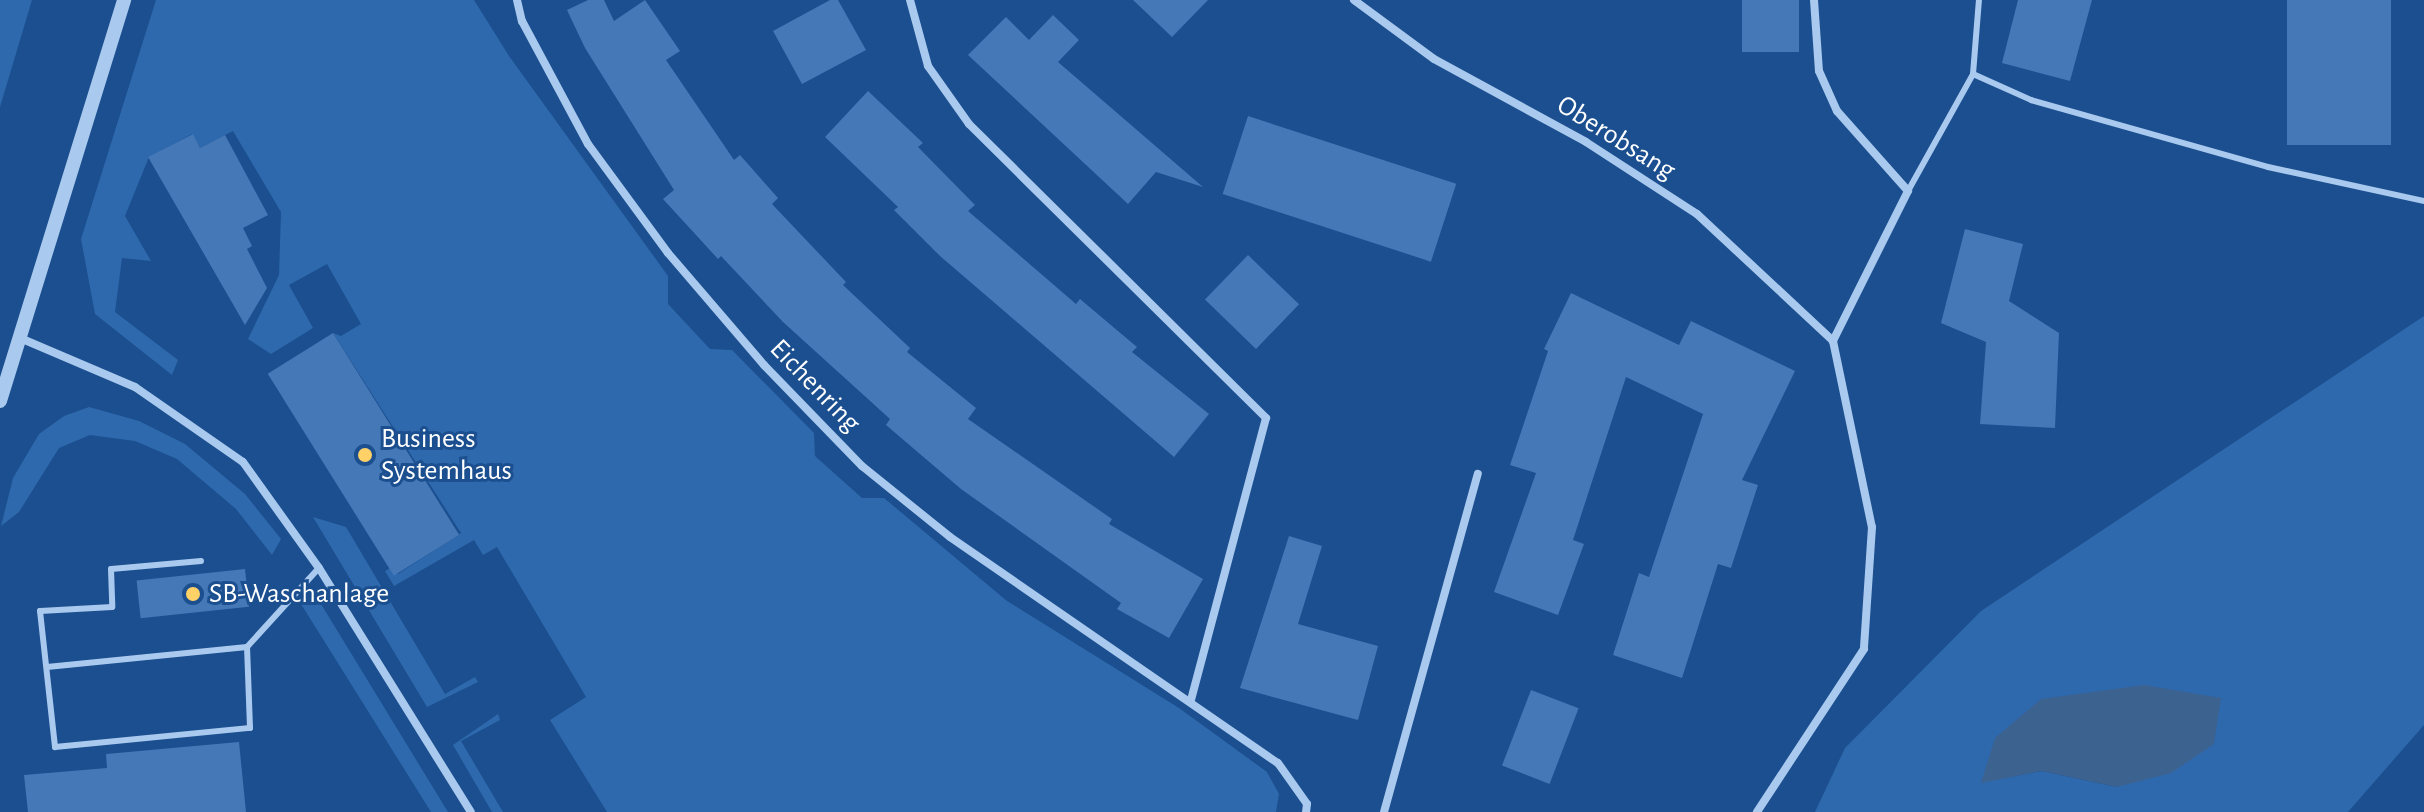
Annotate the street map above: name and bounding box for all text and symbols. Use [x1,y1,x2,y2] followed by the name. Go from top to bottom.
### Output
[1551,88,1681,188] street label: Oberobsang
[762,332,868,440] street label: Eichenring
[381,422,512,488] place label: Business Systemhaus
[356,446,374,464] marker: Business Systemhaus
[209,577,389,611] place label: SB-Waschanlage
[184,585,202,603] marker: SB-Waschanlage

